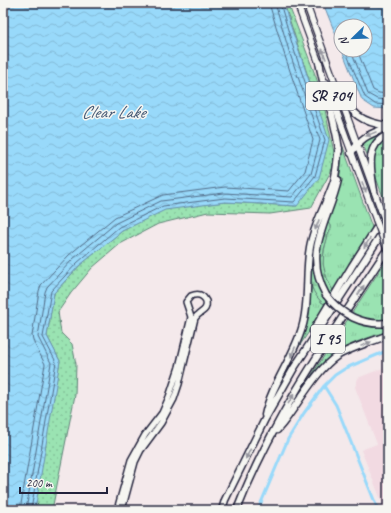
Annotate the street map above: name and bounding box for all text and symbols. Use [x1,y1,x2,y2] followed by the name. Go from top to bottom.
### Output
[333,18,373,58] north arrow
[335,34,352,48] text: N
[321,48,327,60] one-way arrow
[306,82,356,110] road number: SR 704
[82,101,148,123] water label: Clear Lake
[366,131,377,137] one-way arrow
[361,181,367,193] one-way arrow
[313,219,319,231] one-way arrow
[363,238,371,248] one-way arrow
[357,284,364,295] one-way arrow
[311,325,345,353] road number: I 95
[360,341,372,347] one-way arrow
[290,346,296,357] one-way arrow
[287,393,294,405] one-way arrow
[245,448,251,459] one-way arrow
[20,469,107,495] scale bar
[26,475,53,491] text: 200 m

